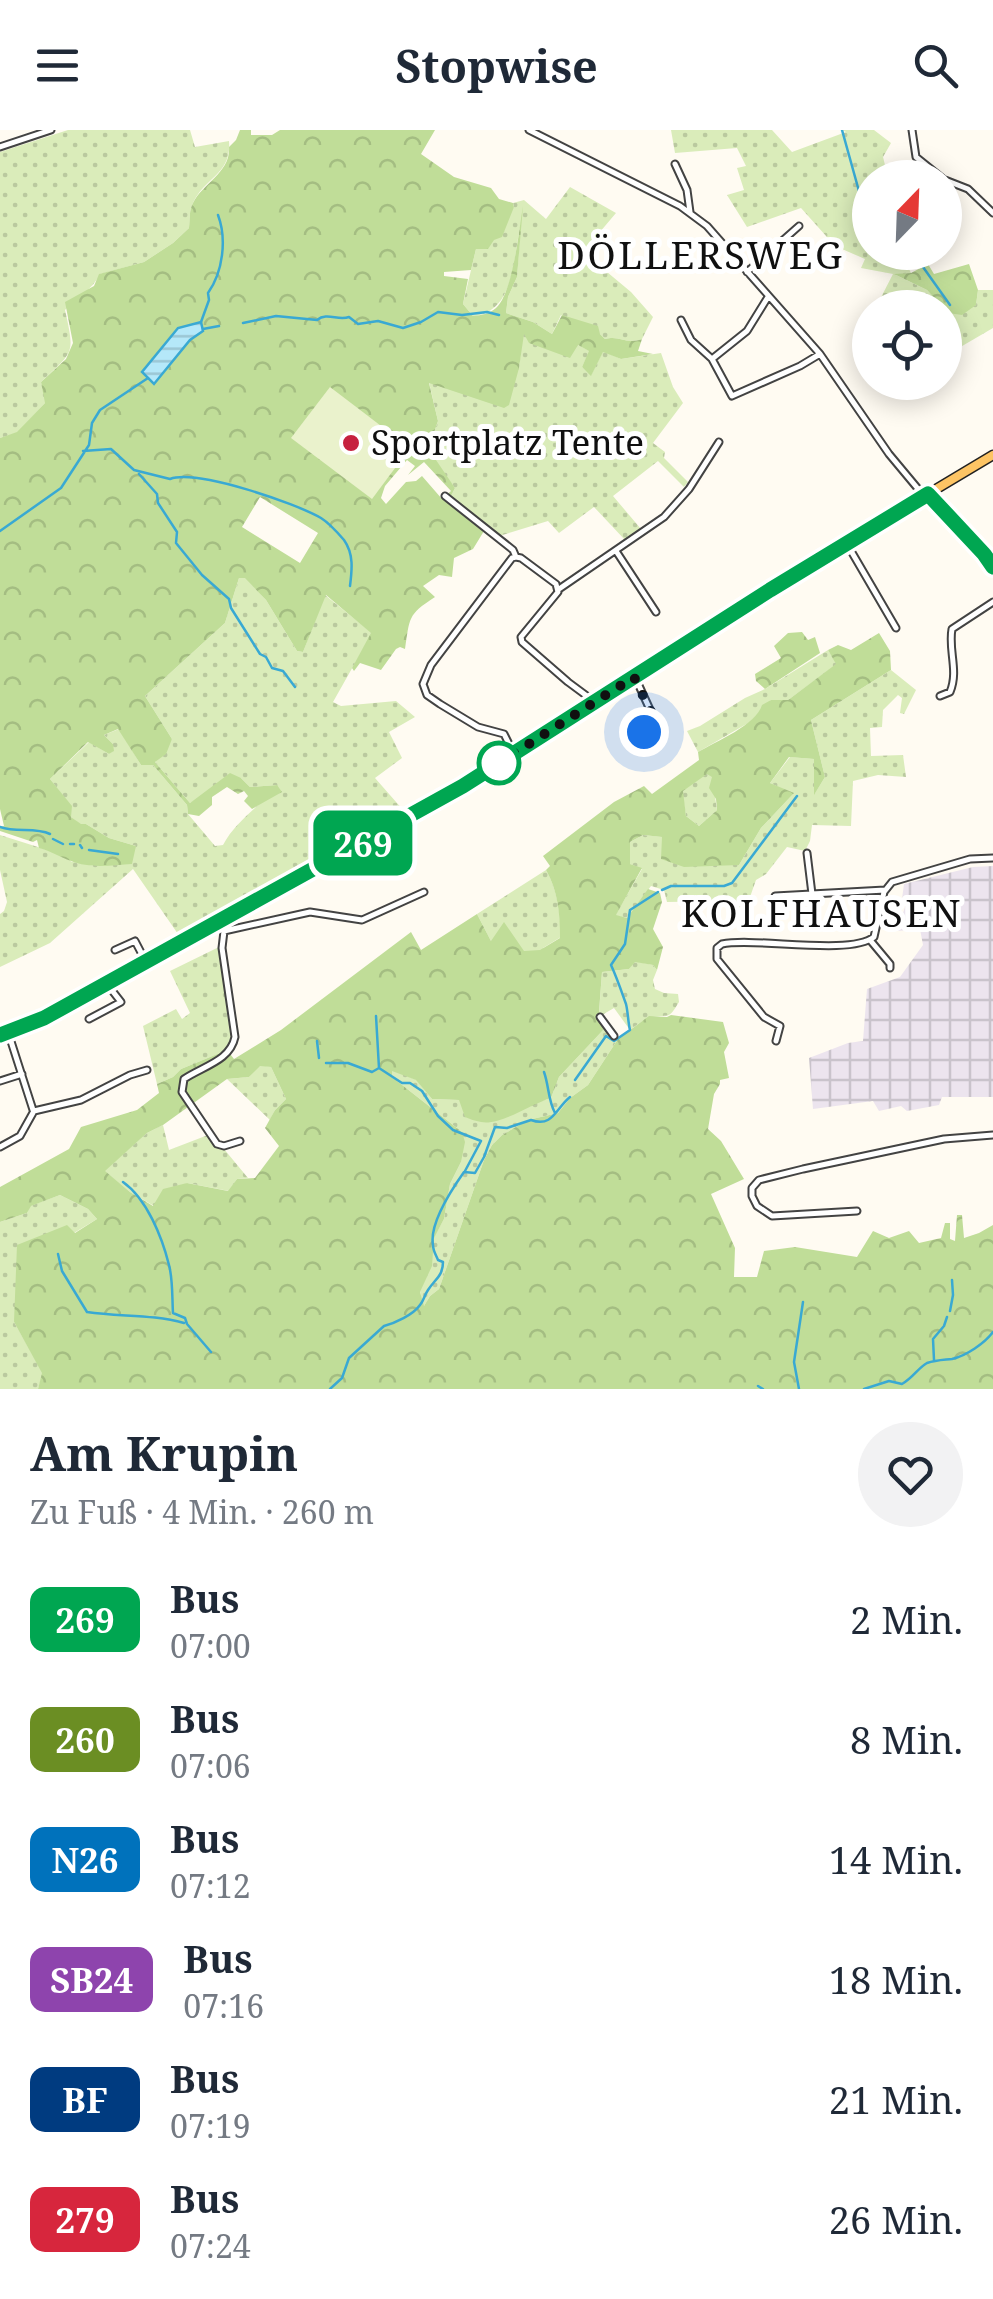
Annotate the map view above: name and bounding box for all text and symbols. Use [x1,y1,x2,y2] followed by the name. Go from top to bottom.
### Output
[395,35,598,96] text: Stopwise
[30,38,85,93] icon: menu
[908,38,963,93] icon: search
[852,160,962,270] north arrow
[852,160,962,400] map controls
[557,228,845,280] district label: DÖLLERSWEG
[852,290,962,400] button: locate
[371,418,644,465] place label: Sportplatz Tente
[340,432,362,454] marker: Sportplatz Tente
[619,707,669,757] your location
[478,742,520,784] unlabelled marker
[306,810,420,876] line badge: 269
[333,820,393,867] text: 269
[681,886,963,938] district label: KOLFHAUSEN
[30,1420,298,1485] text: Am Krupin
[858,1422,963,1527] button: heart
[30,1490,374,1533] text: Zu Fuß · 4 Min. · 260 m
[170,1572,239,1624] text: Bus
[850,1593,963,1645] text: 2 Min.
[55,1596,115,1643] text: 269
[170,1624,251,1667] text: 07:00
[170,1692,239,1744] text: Bus
[850,1713,963,1765] text: 8 Min.
[55,1716,115,1763] text: 260
[170,1744,251,1787] text: 07:06
[170,1812,239,1864] text: Bus
[829,1833,963,1885] text: 14 Min.
[51,1836,119,1883] text: N26
[170,1864,251,1907] text: 07:12
[183,1932,253,1984] text: Bus
[829,1953,963,2005] text: 18 Min.
[50,1956,133,2003] text: SB24
[183,1984,264,2027] text: 07:16
[170,2052,239,2104] text: Bus
[829,2073,963,2125] text: 21 Min.
[62,2076,108,2123] text: BF
[170,2104,251,2147] text: 07:19
[170,2172,239,2224] text: Bus
[829,2193,963,2245] text: 26 Min.
[55,2196,115,2243] text: 279
[170,2224,251,2267] text: 07:24

